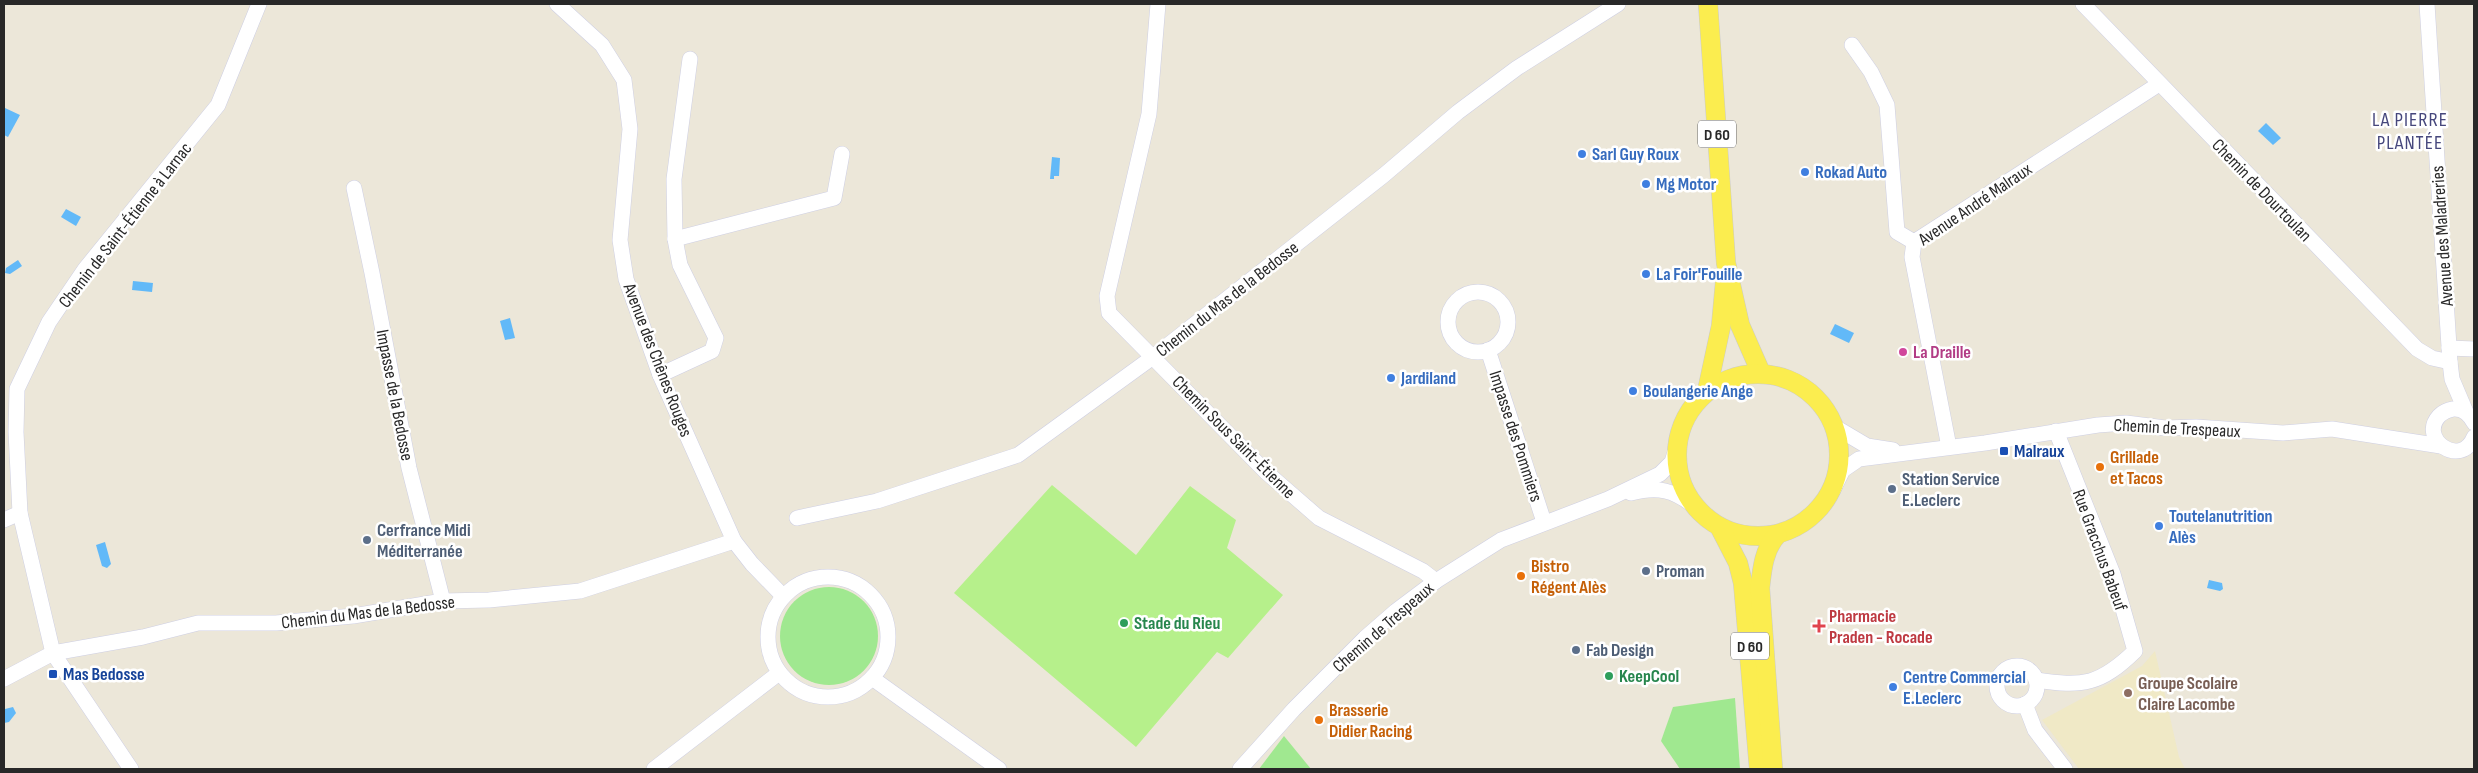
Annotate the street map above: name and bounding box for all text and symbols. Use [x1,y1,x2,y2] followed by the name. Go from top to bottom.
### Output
[2372,108,2448,155] district label: LA PIERRE PLANTÉE
[1698,120,1736,148] road number: D 60
[2207,135,2316,246] street label: Chemin de Dourtoulan
[54,138,196,312] street label: Chemin de Saint-Étienne à Larnac
[1592,144,1679,165] place label: Sarl Guy Roux
[1576,148,1588,160] marker: Sarl Guy Roux
[1914,159,2036,251] street label: Avenue André Malraux
[1815,162,1887,183] place label: Rokad Auto
[2427,165,2458,308] street label: Avenue des Maladreries
[1799,166,1811,178] marker: Rokad Auto
[1656,174,1717,195] place label: Mg Motor
[1640,178,1652,190] marker: Mg Motor
[1152,237,1303,362] street label: Chemin du Mas de la Bedosse
[1656,264,1743,285] place label: La Foir'Fouille
[1640,268,1652,280] marker: La Foir'Fouille
[618,279,697,440] street label: Avenue des Chênes Rouges
[371,328,418,463] street label: Impasse de la Bedosse
[1913,342,1971,363] place label: La Draille
[1897,346,1909,358] marker: La Draille
[1400,368,1456,389] place label: Jardiland
[1484,368,1547,504] street label: Impasse des Pommiers
[1168,371,1300,503] street label: Chemin Sous Saint-Étienne
[1385,372,1397,384] marker: Jardiland
[1643,381,1753,402] place label: Boulangerie Ange
[1627,385,1639,397] marker: Boulangerie Ange
[2113,415,2241,442] street label: Chemin de Trespeaux
[2014,441,2065,462] place label: Malraux
[1998,445,2010,457] marker: Malraux
[2110,447,2163,489] place label: Grillade et Tacos
[2094,461,2106,473] marker: Grillade et Tacos
[1902,469,2000,511] place label: Station Service E.Leclerc
[1886,483,1898,495] marker: Station Service E.Leclerc
[2068,486,2132,615] street label: Rue Gracchus Babeuf
[2168,506,2273,548] place label: Toutelanutrition Alès
[377,520,471,562] place label: Cerfrance Midi Méditerranée
[2153,520,2165,532] marker: Toutelanutrition Alès
[361,534,373,546] marker: Cerfrance Midi Méditerranée
[1531,556,1606,598] place label: Bistro Régent Alès
[1656,561,1705,582] place label: Proman
[1640,565,1652,577] marker: Proman
[1515,570,1527,582] marker: Bistro Régent Alès
[1328,578,1438,677] street label: Chemin de Trespeaux
[280,591,456,634] street label: Chemin du Mas de la Bedosse
[1829,606,1933,648] place label: Pharmacie Praden - Rocade
[1134,613,1220,634] place label: Stade du Rieu
[1118,617,1130,629] marker: Stade du Rieu
[1813,620,1825,632] marker: Pharmacie Praden - Rocade
[1731,632,1769,659] road number: D 60
[1586,640,1654,661] place label: Fab Design
[1570,644,1582,656] marker: Fab Design
[63,664,145,685] place label: Mas Bedosse
[1619,666,1679,687] place label: KeepCool
[1903,667,2026,709] place label: Centre Commercial E.Leclerc
[47,668,59,680] marker: Mas Bedosse
[1603,670,1615,682] marker: KeepCool
[2138,673,2238,715] place label: Groupe Scolaire Claire Lacombe
[1887,681,1899,693] marker: Centre Commercial E.Leclerc
[2122,687,2134,699] marker: Groupe Scolaire Claire Lacombe
[1329,700,1413,742] place label: Brasserie Didier Racing
[1313,714,1325,726] marker: Brasserie Didier Racing

